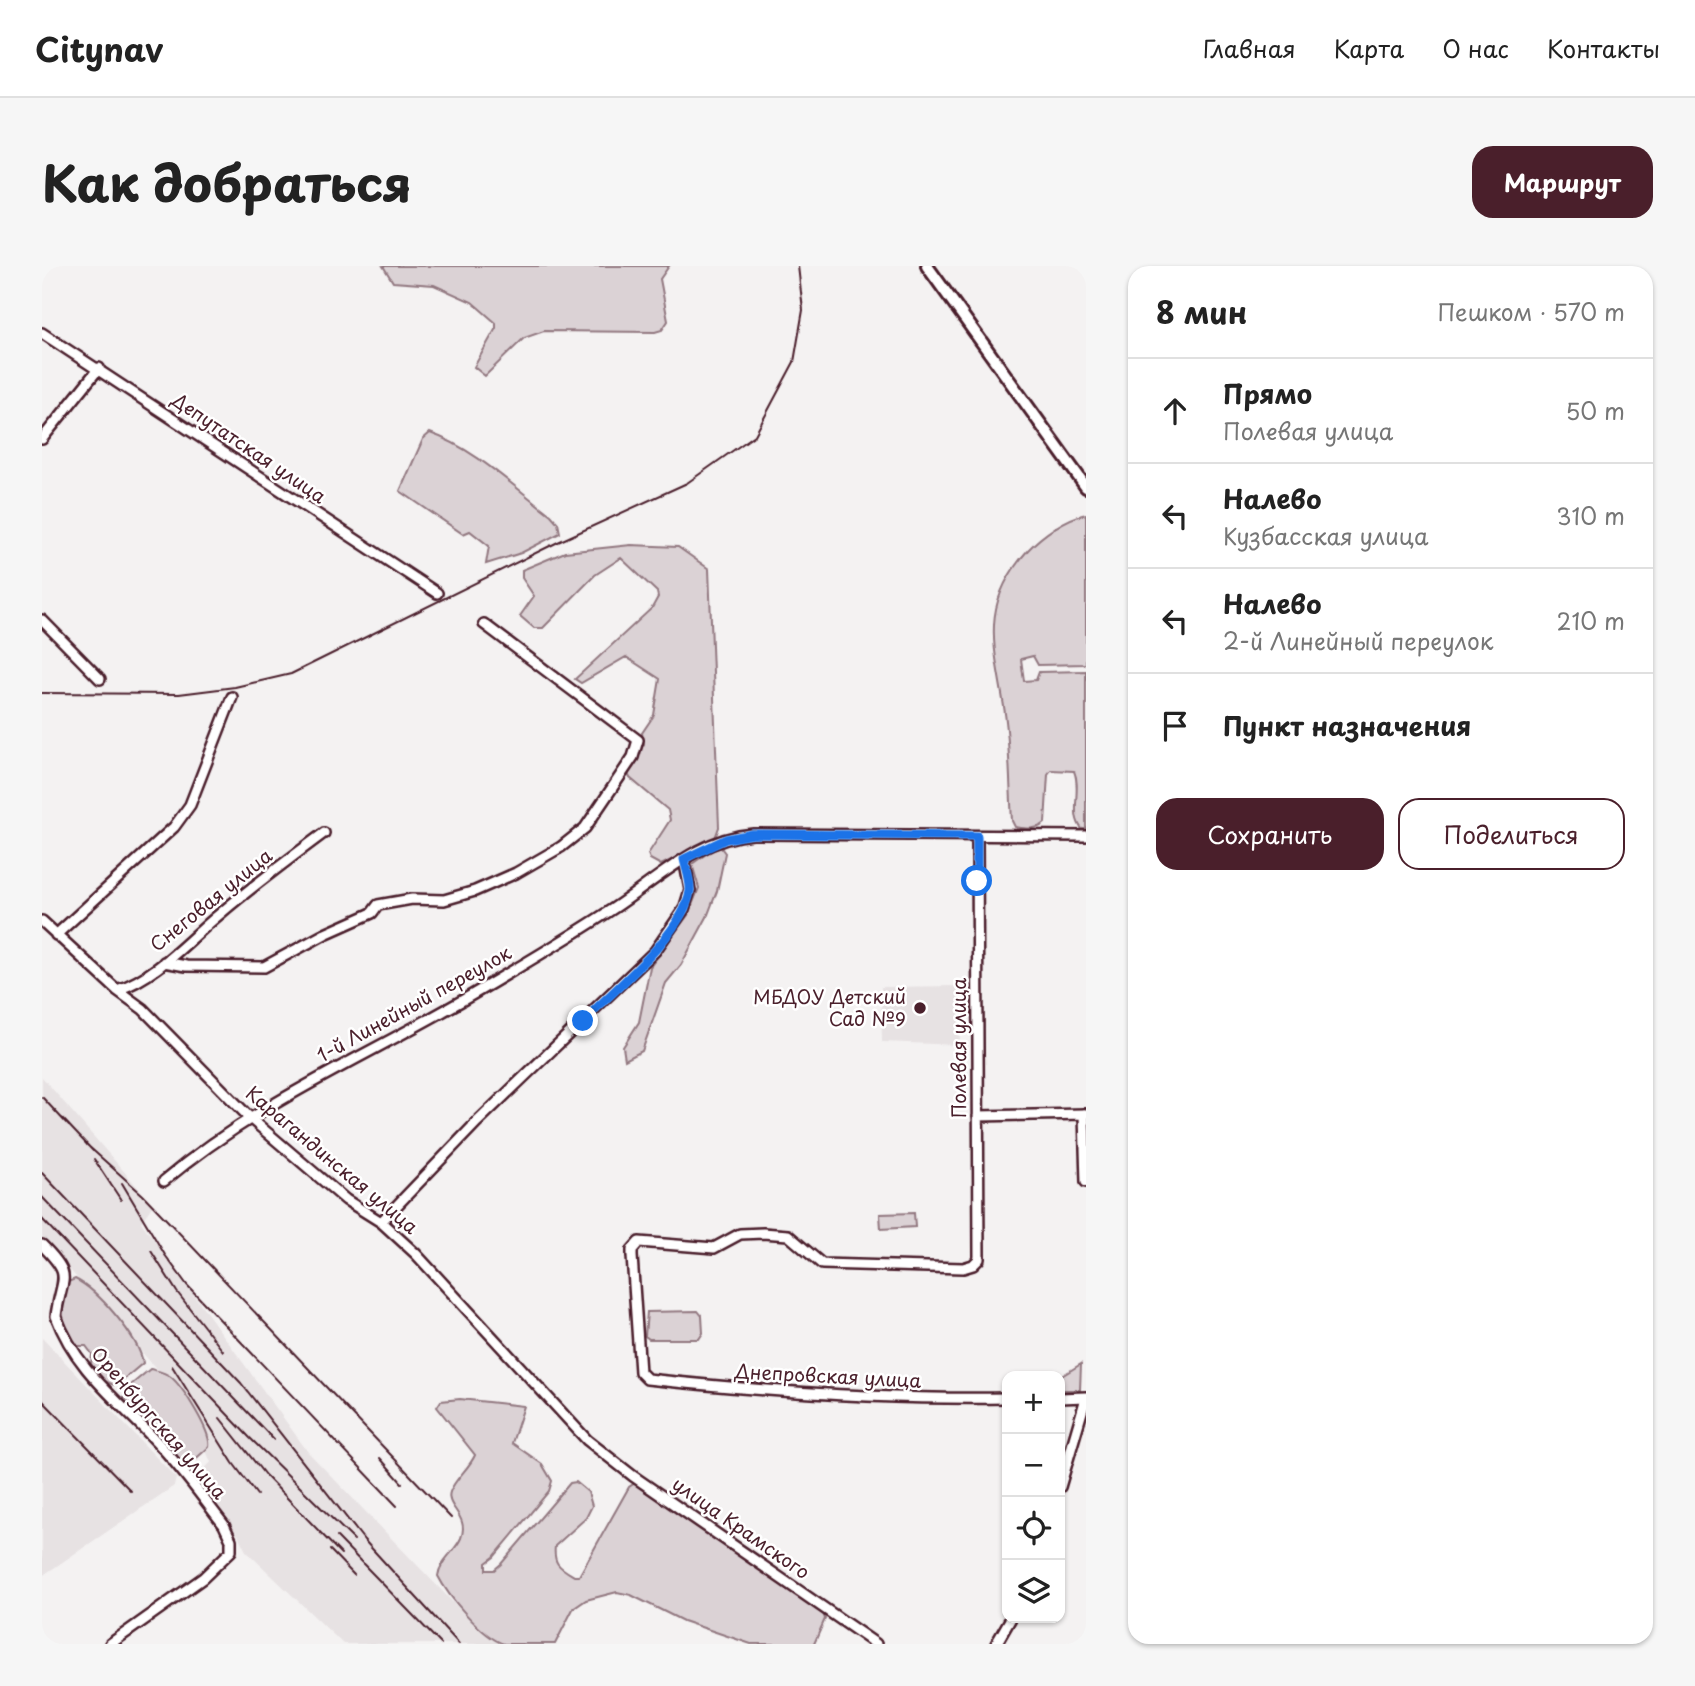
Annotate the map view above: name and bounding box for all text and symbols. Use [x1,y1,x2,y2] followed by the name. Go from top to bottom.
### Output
[35,23,163,73] text: Citynav
[1203,30,1296,66] text: Главная
[1334,30,1404,66] text: Карта
[1442,30,1509,66] text: О нас
[1547,30,1660,66] text: Контакты
[42,145,412,219] text: Как добраться
[1472,146,1653,218] button: Маршрут
[1156,289,1247,334] text: 8 мин
[1437,294,1625,329] text: Пешком · 570 m
[1223,374,1312,413] text: Прямо
[166,384,332,509] street label: Депутатская улица
[1156,392,1194,430] icon: ahead
[1565,393,1625,428] text: 50 m
[1223,413,1393,448] text: Полевая улица
[1223,479,1321,518] text: Налево
[1156,497,1194,535] icon: left
[1556,498,1625,533] text: 310 m
[1223,518,1428,553] text: Кузбасская улица
[1223,584,1321,623] text: Налево
[1156,602,1194,640] icon: left
[1557,603,1625,638] text: 210 m
[1223,623,1493,658] text: 2-й Линейный переулок
[1223,706,1471,745] text: Пункт назначения
[1156,707,1194,745] icon: arrive
[1156,798,1384,870] button: Сохранить
[1398,798,1625,870] button: Поделиться
[143,841,278,957] street label: Снеговая улица
[961,865,992,896] route start
[311,938,517,1068] street label: 1-й Линейный переулок
[944,978,972,1118] street label: Полевая улица
[753,982,906,1032] place label: МБДОУ Детский Сад №9
[912,1000,928,1016] marker: МБДОУ Детский Сад №9
[567,1005,598,1036] route end
[240,1079,425,1240] street label: Карагандинская улица
[85,1340,234,1505] street label: Оренбургская улица
[733,1356,922,1394] street label: Днепровская улица
[1002,1371,1065,1623] map controls
[1002,1371,1065,1434] button: +
[1002,1434,1065,1497] button: −
[667,1469,816,1585] street label: улица Крамского
[1002,1497,1065,1560] button: locate
[1002,1560,1065,1623] button: layers

